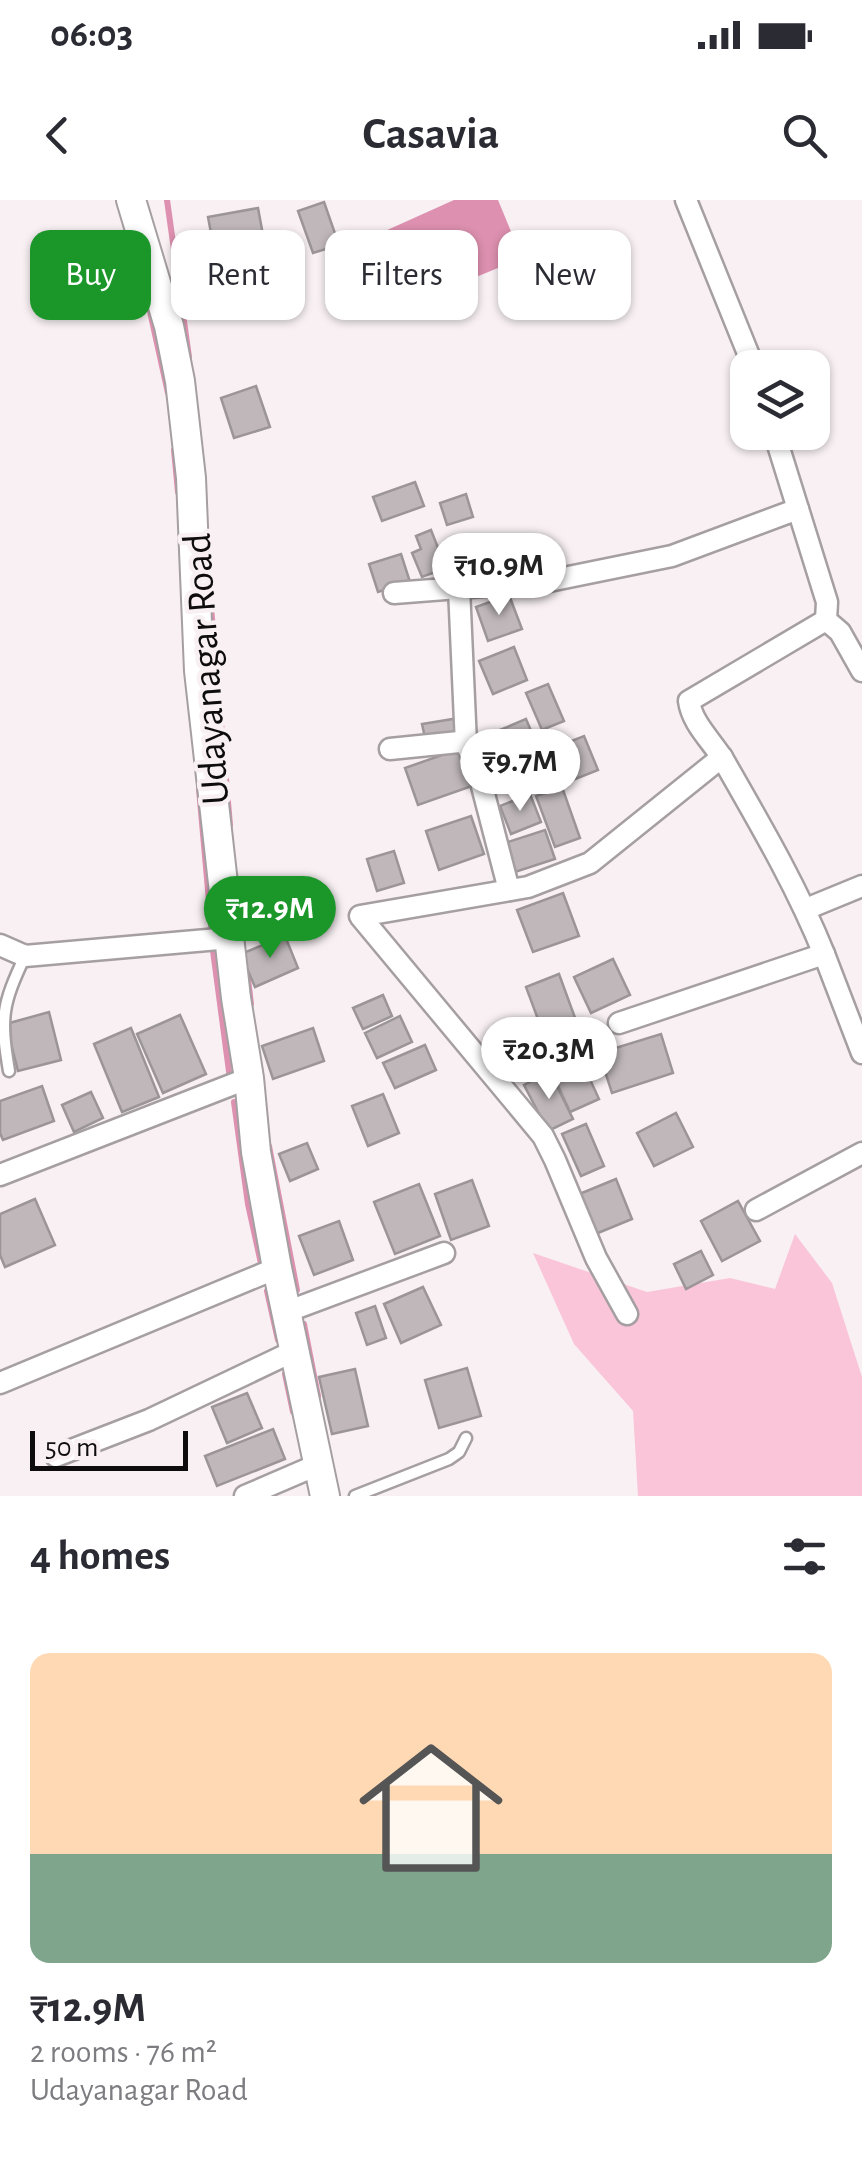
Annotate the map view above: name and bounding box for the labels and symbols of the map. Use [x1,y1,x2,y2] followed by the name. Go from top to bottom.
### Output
[178,532,236,806] street label: Udayanagar Road
[418,533,580,618] pin: ₹10.9M
[450,729,590,814] pin: ₹9.7M
[189,876,351,961] pin: ₹12.9M
[468,1017,630,1102] pin: ₹20.3M
[30,1426,188,1470] scale bar

